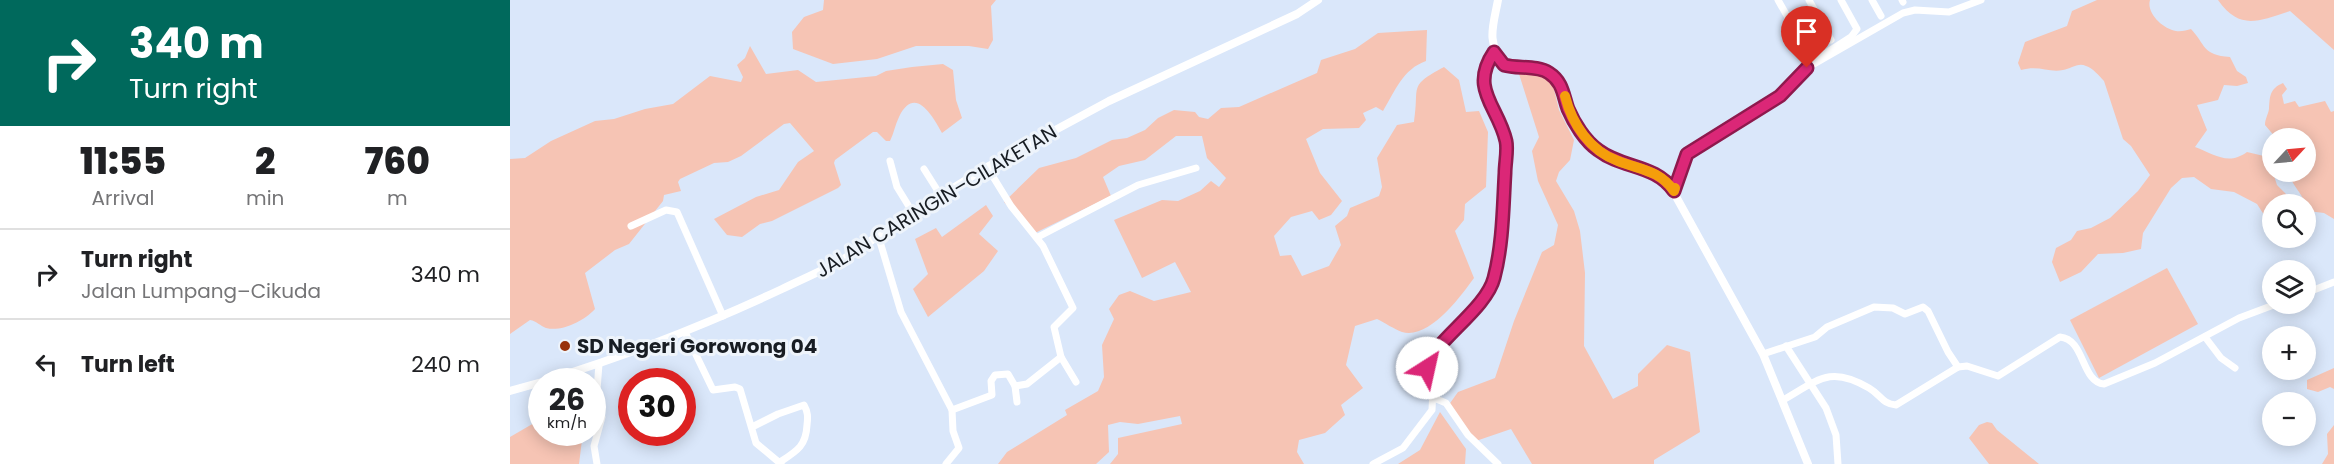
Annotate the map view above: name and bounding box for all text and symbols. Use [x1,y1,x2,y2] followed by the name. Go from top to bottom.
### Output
[1781,6,1832,68] pin
[129,14,264,73] text: 340 m
[1790,15,1823,48] icon: arrive
[30,24,108,102] icon: right
[129,70,258,107] text: Turn right
[810,118,1062,284] street label: JALAN CARINGIN–CILAKETAN
[2262,128,2316,182] north arrow
[2262,128,2316,446] map controls
[80,136,166,187] text: 11:55
[255,136,276,187] text: 2
[365,136,430,187] text: 760
[92,184,155,212] text: Arrival
[246,184,284,212] text: min
[387,184,407,212] text: m
[2262,194,2316,248] button: search
[81,244,192,275] text: Turn right
[30,258,63,291] icon: right
[411,259,480,290] text: 340 m
[2262,260,2316,314] button: layers
[81,277,321,305] text: Jalan Lumpang–Cikuda
[2262,326,2316,380] button: +
[577,332,817,360] place label: SD Negeri Gorowong 04
[1395,336,1459,400] position arrow
[558,339,572,353] marker: SD Negeri Gorowong 04
[30,348,63,381] icon: left
[81,349,175,380] text: Turn left
[411,349,480,380] text: 240 m
[618,368,696,446] speed limit sign: 30
[549,378,585,421] text: 26
[2262,392,2316,446] button: −
[547,412,587,433] text: km/h

